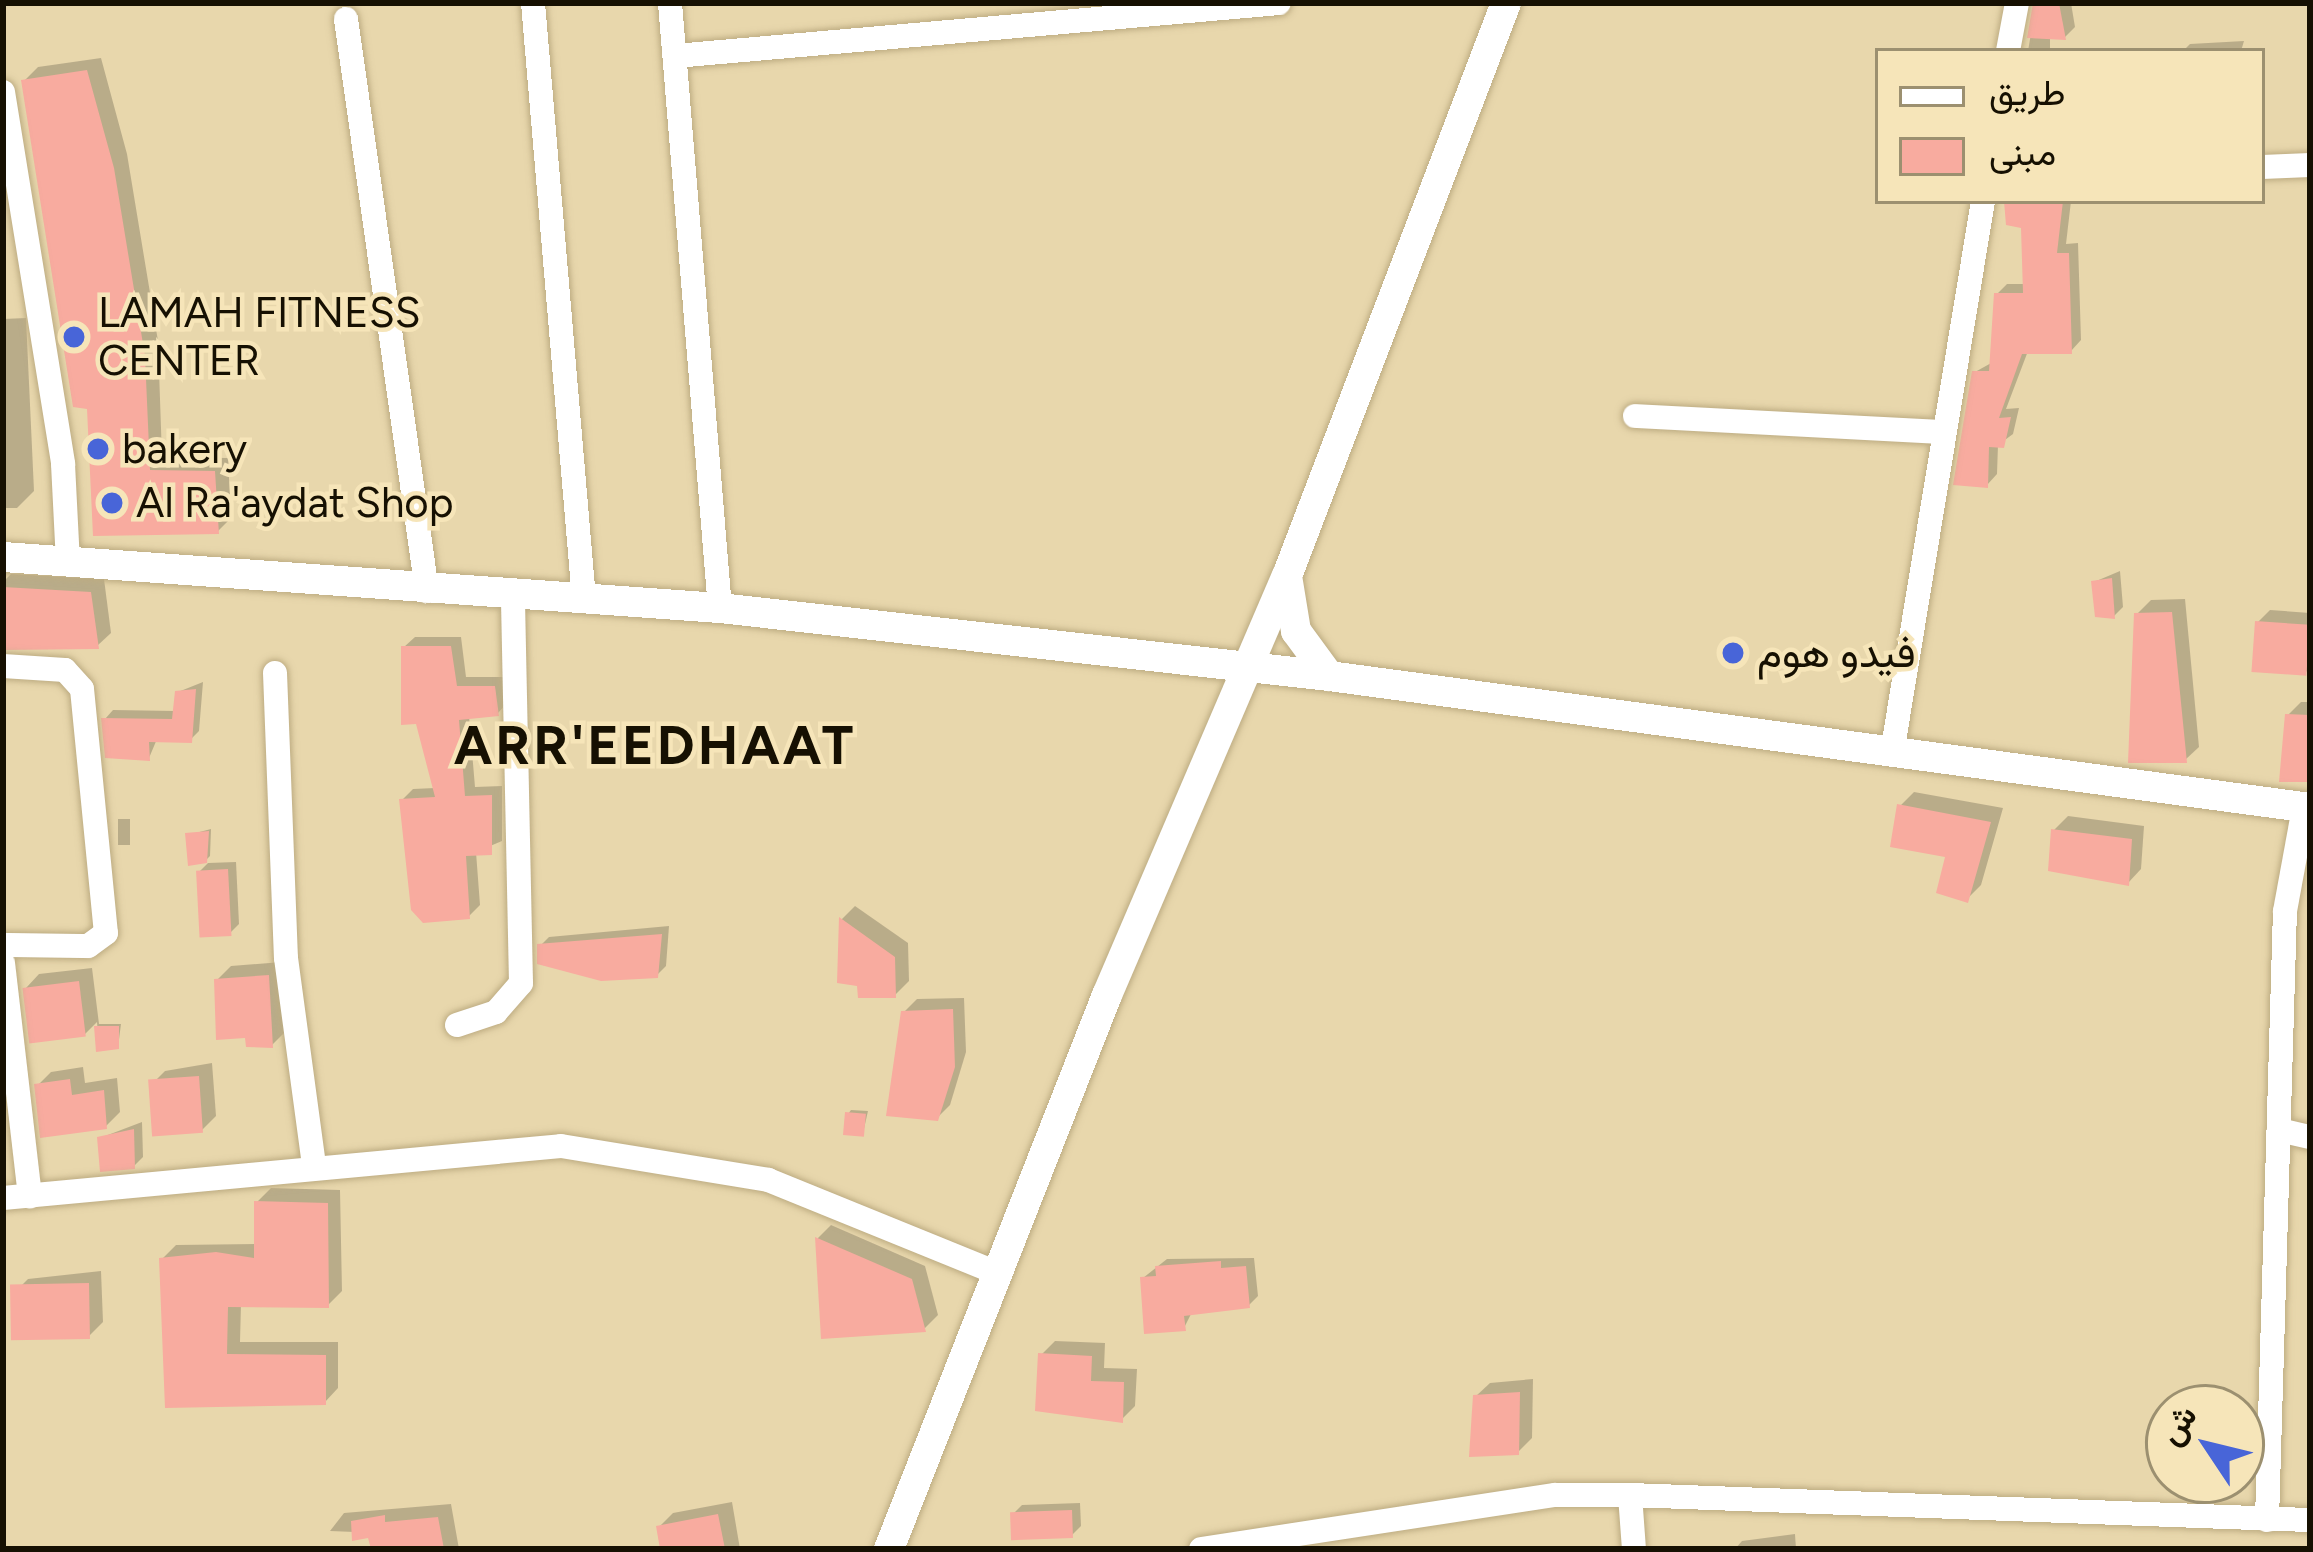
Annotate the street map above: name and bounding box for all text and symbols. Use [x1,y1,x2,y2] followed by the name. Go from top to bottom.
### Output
[1875,48,2265,204] legend
[1989,71,2065,114] text: طريق
[1989,131,2056,174] text: مبنى
[98,288,420,386] place label: LAMAH FITNESS CENTER
[61,324,87,350] marker: LAMAH FITNESS CENTER
[122,424,247,474] place label: bakery
[85,436,111,462] marker: bakery
[136,478,454,528] place label: Al Ra'aydat Shop
[99,490,125,516] marker: Al Ra'aydat Shop
[1757,628,1916,678] place label: فيدو هوم
[1720,640,1746,666] marker: فيدو هوم
[454,714,856,778] district label: ARR'EEDHAAT
[2145,1384,2265,1504] north arrow
[2150,1397,2205,1452] text: ش

